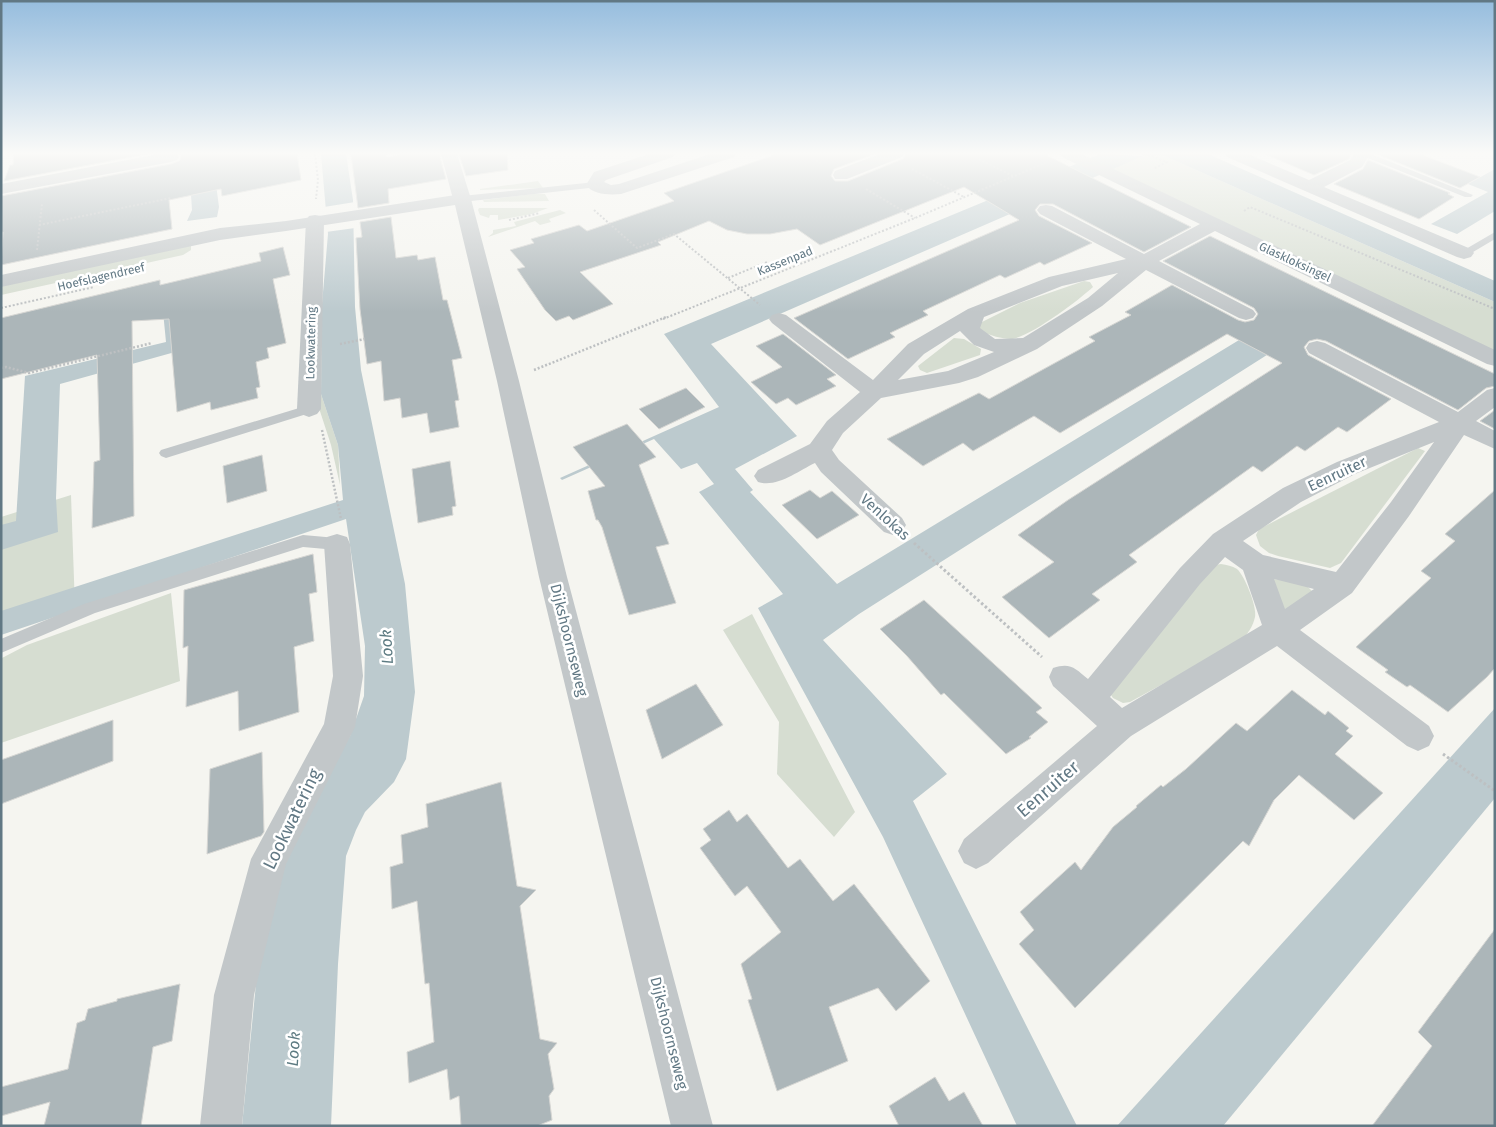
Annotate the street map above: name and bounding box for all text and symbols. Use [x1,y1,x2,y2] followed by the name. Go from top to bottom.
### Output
[1257,239,1334,285] street label: Glaskloksingel
[755,244,815,278] street label: Kassenpad
[56,260,147,294] street label: Hoefslagendreef
[303,306,319,380] street label: Lookwatering
[1305,453,1369,495] street label: Eenruiter
[857,490,913,544] street label: Venlokas
[546,582,592,698] street label: Dijkshoornseweg
[376,629,397,665] water label: Look
[1012,756,1084,822] street label: Eenruiter
[258,765,326,873] street label: Lookwatering
[646,975,692,1091] street label: Dijkshoornseweg
[283,1031,304,1067] water label: Look

